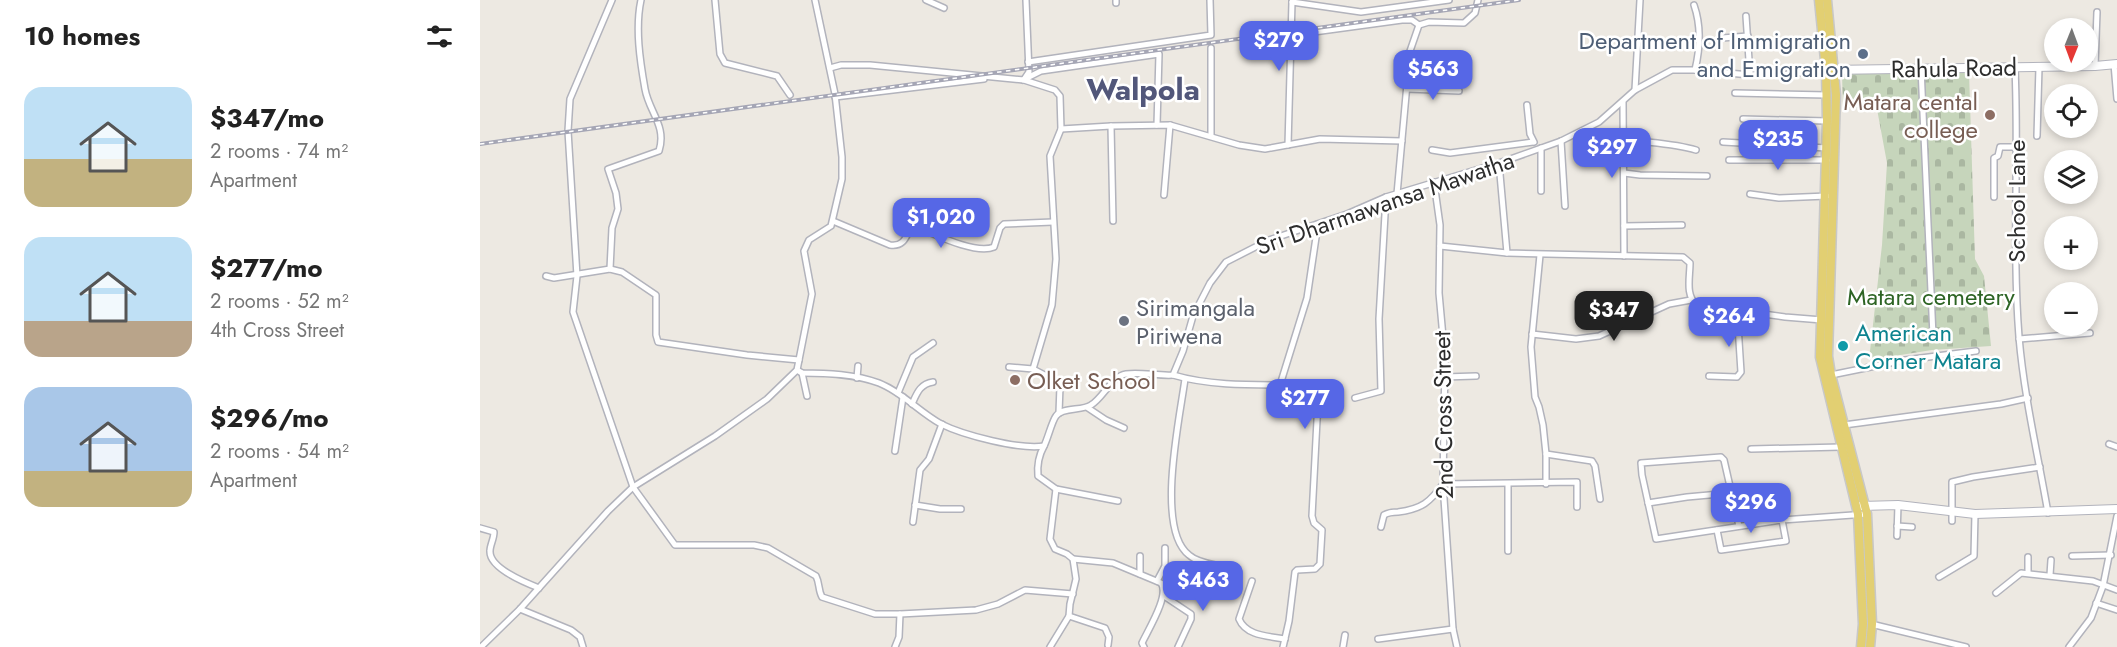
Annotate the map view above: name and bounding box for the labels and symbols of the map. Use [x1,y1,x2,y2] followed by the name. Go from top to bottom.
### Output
[2044,18,2098,72] north arrow
[1243,21,1315,72] pin: $279
[1579,23,1851,86] place label: Department of Immigration and Emigration
[1856,47,1870,61] marker: Department of Immigration and Emigration
[1891,49,2017,87] street label: Rahula Road
[1397,50,1469,101] pin: $563
[1086,68,1200,111] district label: Walpola
[1843,84,1978,147] place label: Matara cental college
[1983,108,1997,122] marker: Matara cental college
[1742,120,1814,171] pin: $235
[1576,128,1648,179] pin: $297
[1999,139,2034,263] street label: School Lane
[1251,142,1519,264] street label: Sri Dharmawansa Mawatha
[892,198,990,249] pin: $1,020
[1847,279,2015,314] park label: Matara cemetery
[1136,290,1255,353] place label: Sirimangala Piriwena
[1578,291,1650,342] pin: $347
[1693,297,1765,348] pin: $264
[1117,314,1131,328] marker: Sirimangala Piriwena
[1855,315,2001,378] place label: American Corner Matara
[1424,330,1462,499] street label: 2nd Cross Street
[1836,339,1850,353] marker: American Corner Matara
[1027,363,1156,398] place label: Olket School
[1008,373,1022,387] marker: Olket School
[1269,379,1341,430] pin: $277
[1715,483,1787,534] pin: $296
[1167,561,1239,612] pin: $463

